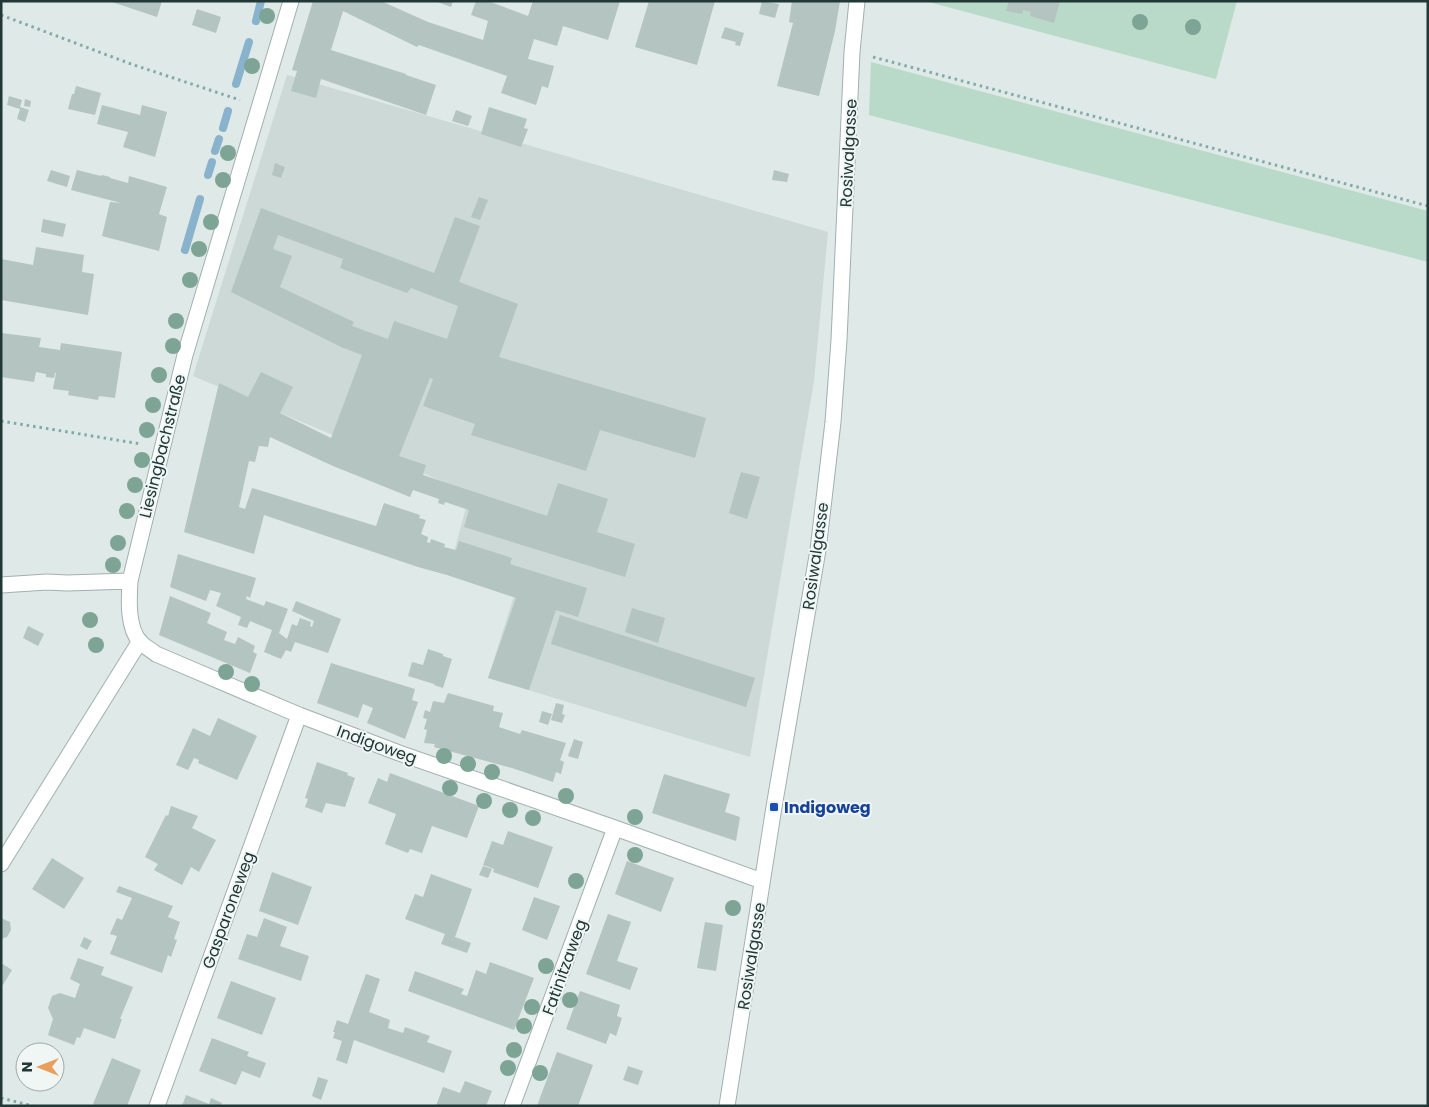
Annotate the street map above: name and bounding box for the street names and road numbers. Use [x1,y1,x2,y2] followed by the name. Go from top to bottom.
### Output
[834,98,863,208] street label: Rosiwalgasse
[133,372,191,520] street label: Liesingbachstraße
[797,501,834,611] street label: Rosiwalgasse
[334,719,420,770] street label: Indigoweg
[197,848,260,972] street label: Gasparoneweg
[732,901,771,1011] street label: Rosiwalgasse
[536,916,592,1018] street label: Fatinitzaweg

